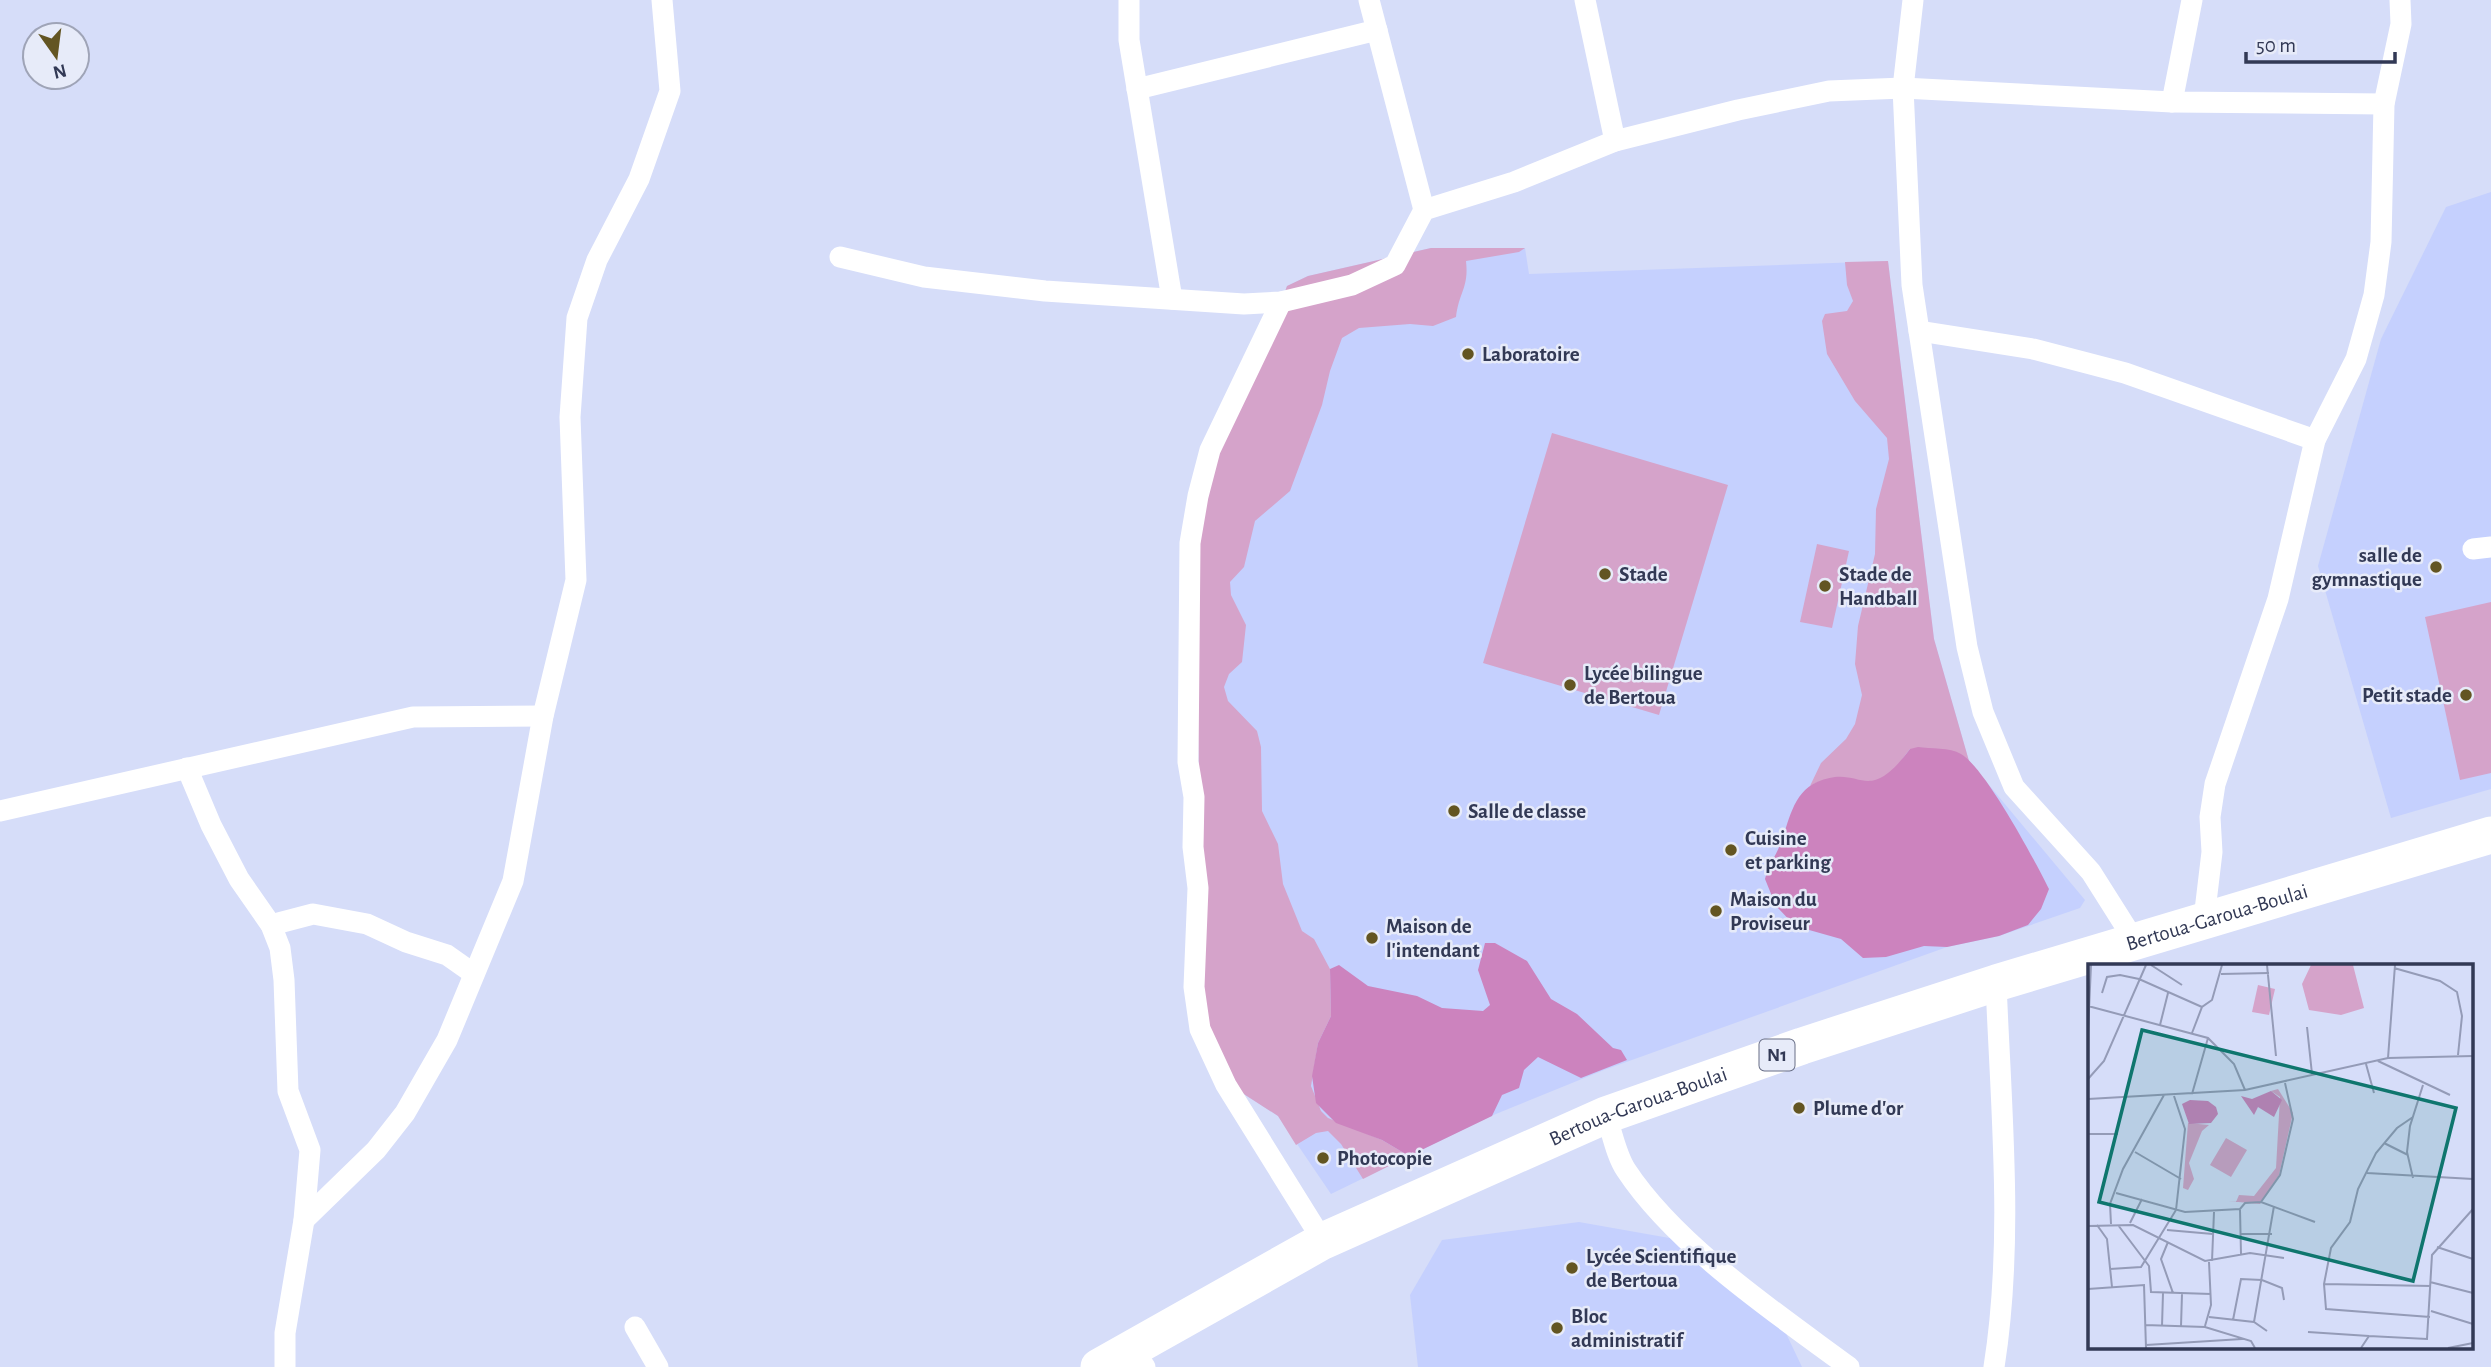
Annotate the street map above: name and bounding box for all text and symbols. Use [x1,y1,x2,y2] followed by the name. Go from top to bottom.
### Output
[21,21,91,91] north arrow
[2246,21,2395,65] scale bar
[2256,35,2296,56] text: 50 m
[51,60,68,82] text: N
[1482,344,1580,365] place label: Laboratoire
[1460,346,1476,362] marker: Laboratoire
[2311,545,2422,590] place label: salle de gymnastique
[2428,559,2444,575] marker: salle de gymnastique
[1619,564,1668,585] place label: Stade
[1839,564,1918,609] place label: Stade de Handball
[1597,566,1613,582] marker: Stade
[1817,578,1833,594] marker: Stade de Handball
[1584,663,1703,708] place label: Lycée bilingue de Bertoua
[1562,677,1578,693] marker: Lycée bilingue de Bertoua
[2362,685,2452,706] place label: Petit stade
[2458,687,2474,703] marker: Petit stade
[1468,801,1586,822] place label: Salle de classe
[1446,803,1462,819] marker: Salle de classe
[1745,828,1831,873] place label: Cuisine et parking
[1723,842,1739,858] marker: Cuisine et parking
[2123,880,2310,954] street label: Bertoua-Garoua-Boulai
[1730,889,1817,934] place label: Maison du Proviseur
[1708,903,1724,919] marker: Maison du Proviseur
[1386,916,1480,961] place label: Maison de l'intendant
[1364,930,1380,946] marker: Maison de l'intendant
[2088,964,2474,1350] inset map
[1760,1040,1795,1070] road number: N1
[1546,1063,1730,1149] street label: Bertoua-Garoua-Boulai
[1813,1098,1904,1119] place label: Plume d'or
[1791,1100,1807,1116] marker: Plume d'or
[1337,1148,1432,1169] place label: Photocopie
[1315,1150,1331,1166] marker: Photocopie
[1586,1246,1736,1291] place label: Lycée Scientifique de Bertoua
[1564,1260,1580,1276] marker: Lycée Scientifique de Bertoua
[1571,1306,1685,1351] place label: Bloc administratif
[1549,1320,1565,1336] marker: Bloc administratif

